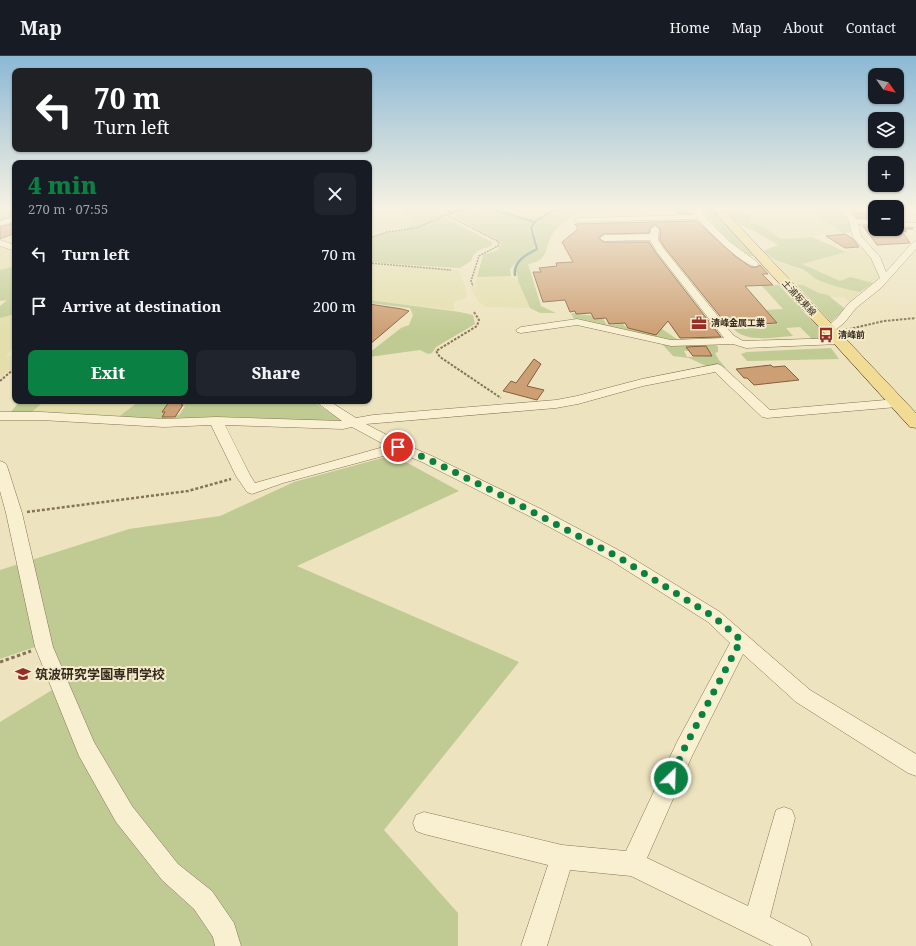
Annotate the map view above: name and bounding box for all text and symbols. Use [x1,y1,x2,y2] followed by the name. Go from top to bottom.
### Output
[20,15,62,41] text: Map
[670,18,710,37] text: Home
[732,18,761,37] text: Map
[783,18,824,37] text: About
[846,18,896,37] text: Contact
[868,68,904,104] north arrow
[868,68,904,236] map controls
[94,79,161,117] text: 70 m
[28,84,80,136] icon: left
[868,112,904,148] button: layers
[94,115,169,139] text: Turn left
[868,156,904,192] button: +
[28,168,97,201] text: 4 min
[314,173,356,215] button: close
[28,200,108,218] text: 270 m · 07:55
[868,200,904,236] button: −
[28,243,50,265] icon: left
[62,244,130,264] text: Turn left
[321,244,356,264] text: 70 m
[779,277,820,319] street label: 土浦坂東線
[28,295,50,317] icon: arrive
[62,296,221,316] text: Arrive at destination
[313,296,356,316] text: 200 m
[690,314,708,332] office icon: 清峰金属工業
[711,316,765,329] place label: 清峰金属工業
[817,326,835,344] bus stop icon: 清峰前
[838,328,865,341] place label: 清峰前
[28,350,188,396] button: Exit
[196,350,356,396] button: Share
[381,430,415,464] pin
[387,436,409,458] icon: arrive
[14,665,32,683] school or university icon: 筑波研究学園専門学校
[35,665,165,683] place label: 筑波研究学園専門学校
[650,757,692,799] position arrow

